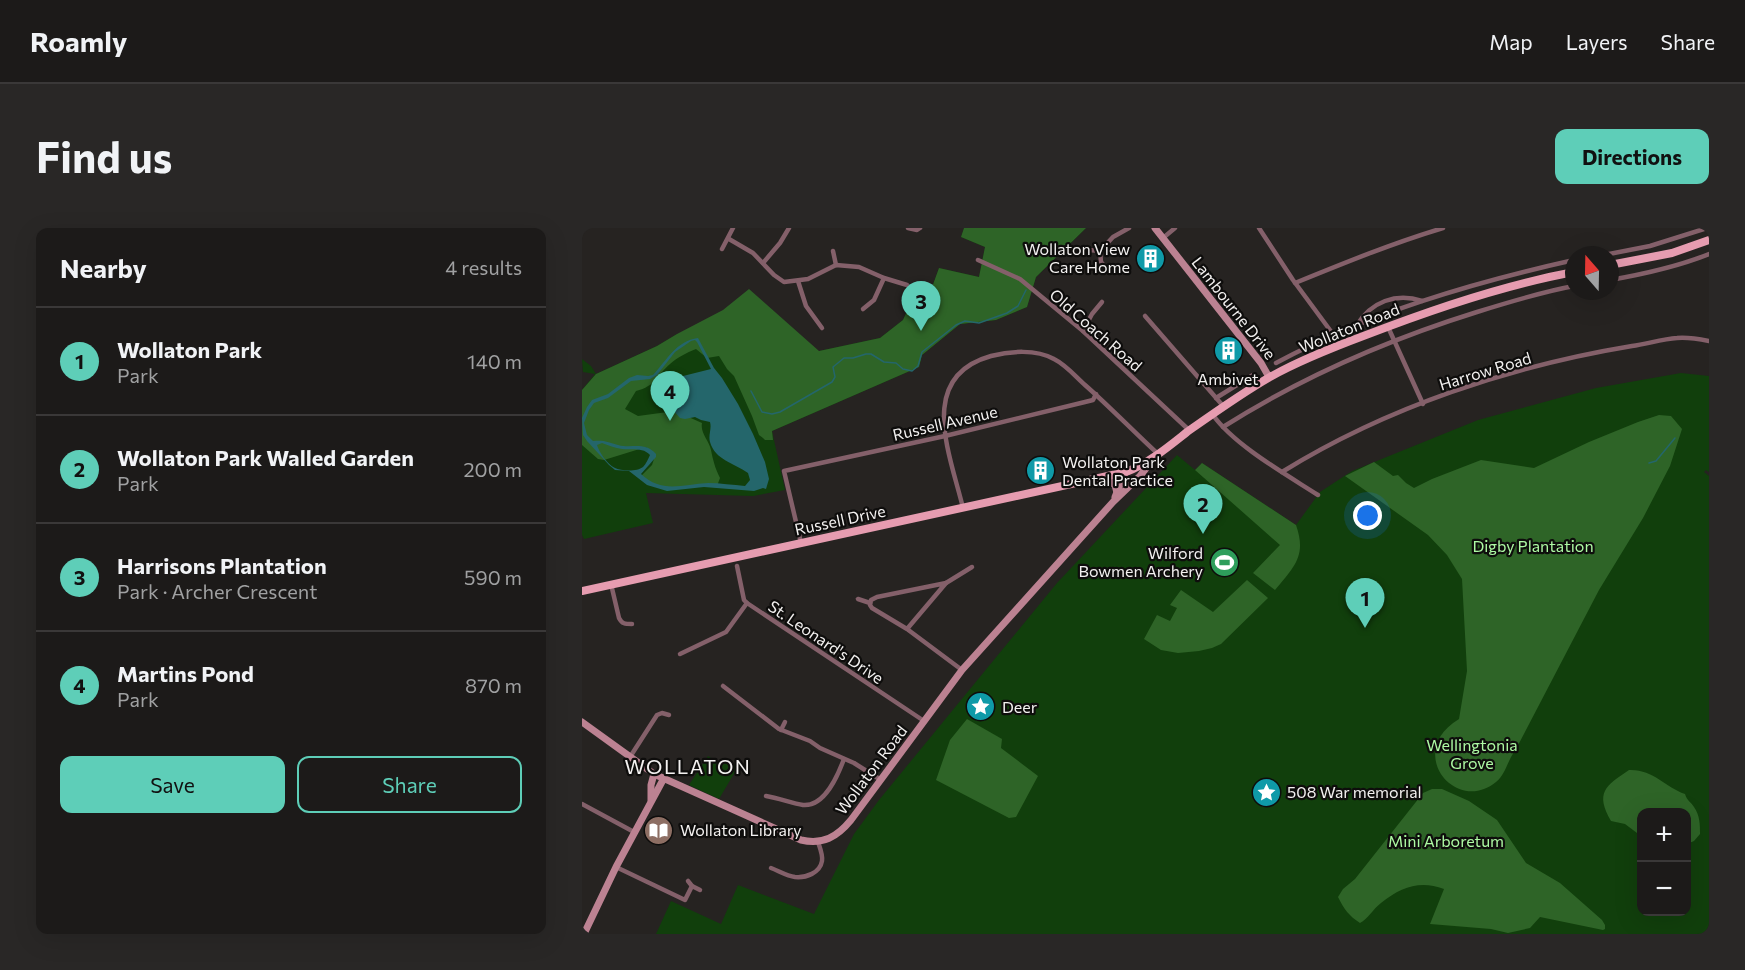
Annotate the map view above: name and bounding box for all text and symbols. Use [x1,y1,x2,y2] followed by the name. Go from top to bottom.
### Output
[30,24,127,58] text: Roamly
[1489,29,1533,54] text: Map
[1566,29,1628,54] text: Layers
[1661,29,1715,54] text: Share
[1555,129,1709,184] button: Directions
[36,130,172,182] text: Find us
[1024,239,1130,276] place label: Wollaton View Care Home
[1135,242,1167,274] building icon: Wollaton View Care Home
[1565,246,1619,300] north arrow
[60,252,147,283] text: Nearby
[1188,253,1280,363] street label: Lambourne Drive
[445,255,522,279] text: 4 results
[902,282,940,331] pin: 3
[1046,284,1146,375] street label: Old Coach Road
[1296,299,1402,356] street label: Wollaton Road
[1212,335,1244,367] building icon: Ambivet
[117,336,262,363] text: Wollaton Park
[1436,347,1533,394] street label: Harrow Road
[75,349,84,373] text: 1
[467,349,522,373] text: 140 m
[117,363,159,387] text: Park
[1197,369,1259,388] place label: Ambivet
[650,372,689,421] pin: 4
[891,401,999,444] street label: Russell Avenue
[117,444,414,471] text: Wollaton Park Walled Garden
[1062,452,1173,489] place label: Wollaton Park Dental Practice
[1025,455,1057,487] building icon: Wollaton Park Dental Practice
[74,457,85,481] text: 2
[464,457,522,481] text: 200 m
[117,471,159,495] text: Park
[1184,484,1222,534] pin: 2
[793,501,887,538] street label: Russell Drive
[1353,501,1382,530] your location
[1472,536,1594,555] park label: Digby Plantation
[1079,543,1203,580] place label: Wilford Bowmen Archery
[1208,546,1240,578] sports icon: Wilford Bowmen Archery
[117,552,327,579] text: Harrisons Plantation
[74,565,85,589] text: 3
[464,565,522,589] text: 590 m
[1346,578,1384,628] pin: 1
[117,579,317,603] text: Park · Archer Crescent
[765,596,888,687] street label: St. Leonard's Drive
[117,660,254,687] text: Martins Pond
[73,673,86,697] text: 4
[465,673,522,697] text: 870 m
[117,687,159,711] text: Park
[965,691,997,723] place icon: Deer
[1002,697,1038,716] place label: Deer
[831,721,910,818] street label: Wollaton Road
[1426,735,1518,772] park label: Wellingtonia Grove
[625,754,751,778] district label: WOLLATON
[60,756,285,813] button: Save
[297,756,522,813] button: Share
[1250,776,1282,808] place icon: 508 War memorial
[1287,782,1422,801] place label: 508 War memorial
[1637,808,1691,916] map controls
[1637,808,1691,862] button: +
[643,814,675,846] library icon: Wollaton Library
[680,820,802,839] place label: Wollaton Library
[1388,831,1504,850] park label: Mini Arboretum
[1637,862,1691,916] button: −

